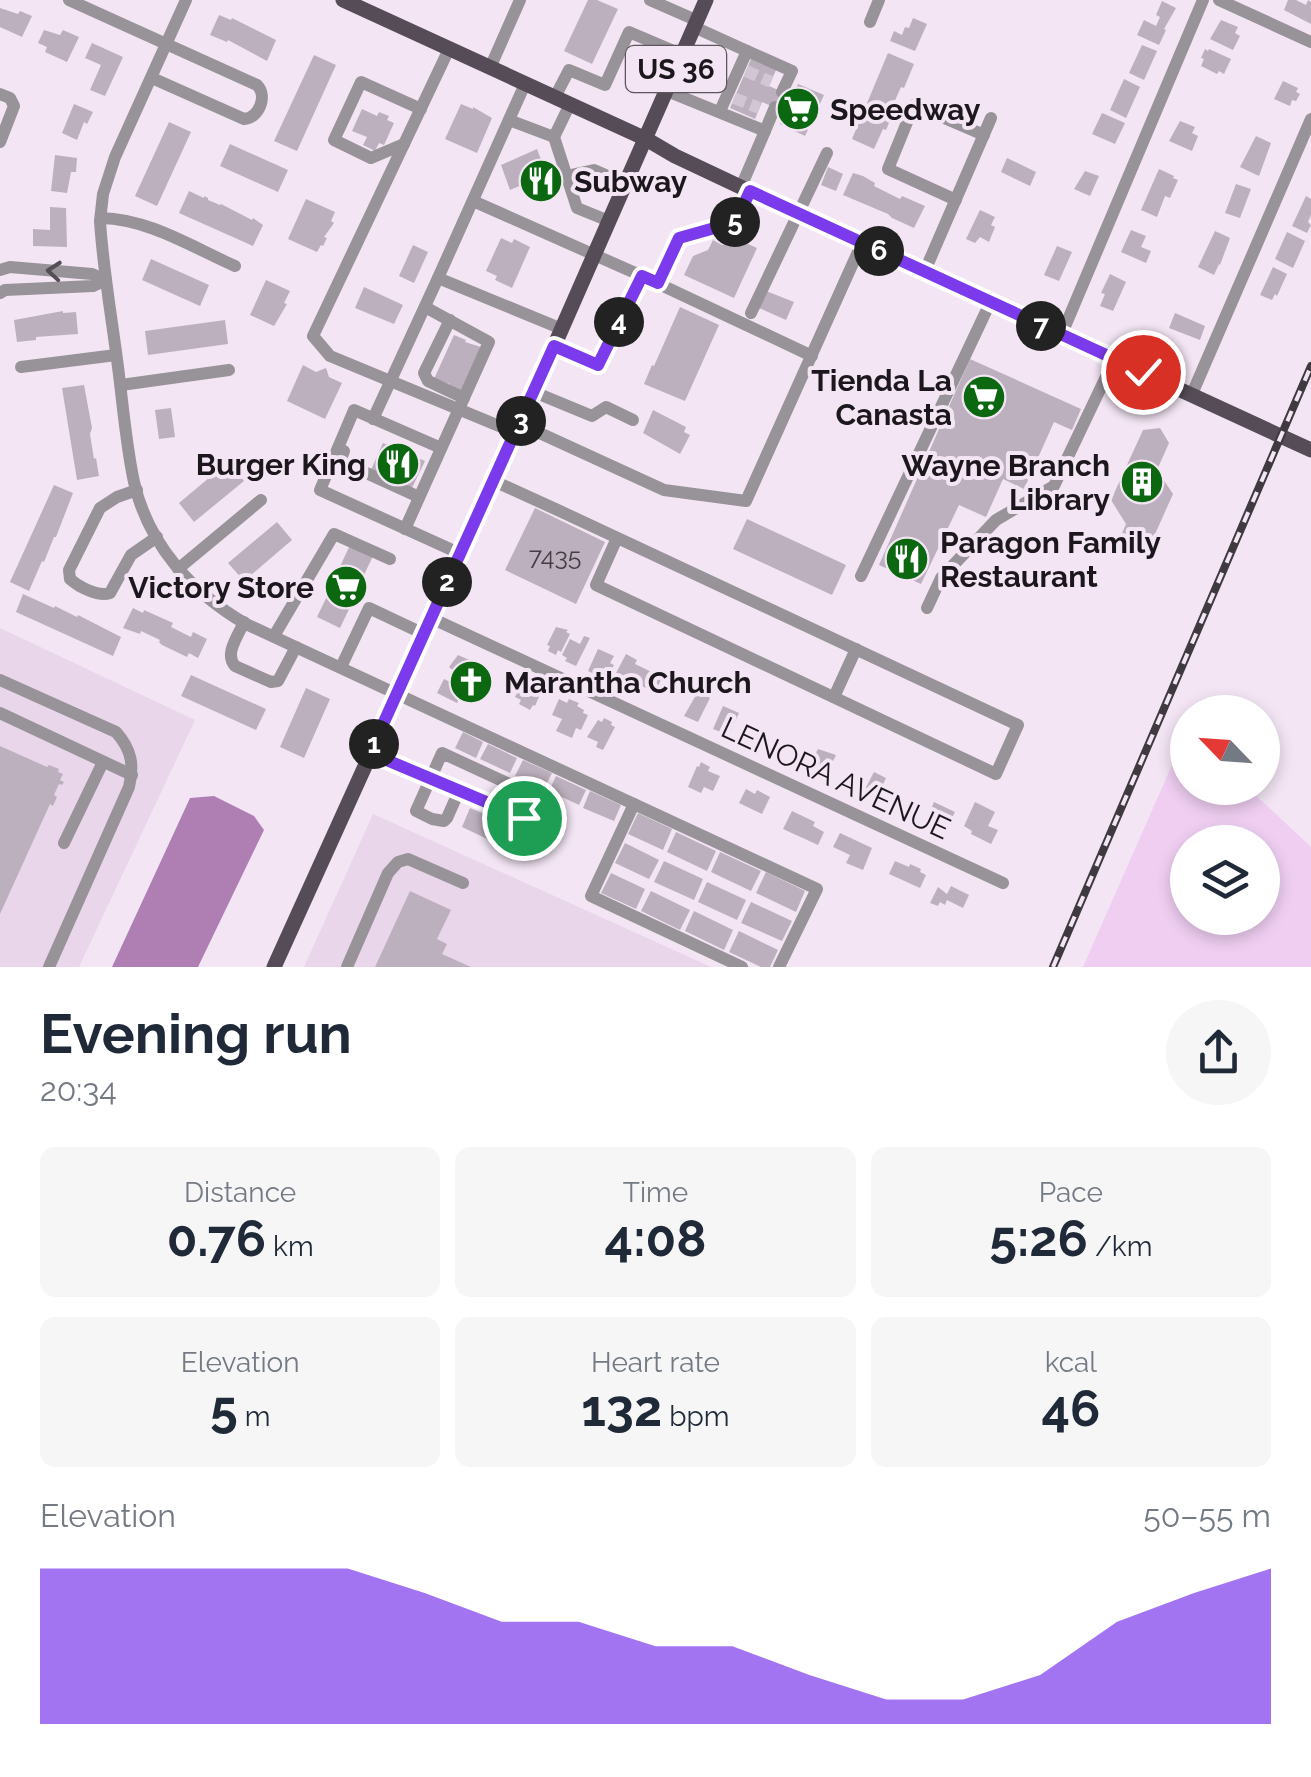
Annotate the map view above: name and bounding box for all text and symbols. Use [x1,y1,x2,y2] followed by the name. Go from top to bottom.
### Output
[626,46,726,92] road number: US 36
[775,86,821,132] supermarket icon: Speedway
[830,92,981,127] place label: Speedway
[518,158,564,204] restaurant icon: Subway
[574,164,688,199] place label: Subway
[710,197,760,247] pin: 5
[727,205,743,238] text: 5
[854,226,904,276] pin: 6
[871,234,888,267] text: 6
[45,261,61,283] one-way arrow
[594,297,644,347] pin: 4
[1016,301,1066,351] pin: 7
[611,305,627,338] text: 4
[1033,309,1049,342] text: 7
[1101,330,1186,415] pin
[1116,345,1171,400] icon: check
[811,363,952,432] place label: Tienda La Canasta
[961,374,1007,420] supermarket icon: Tienda La Canasta
[496,396,546,446] pin: 3
[513,404,529,437] text: 3
[375,441,421,487] restaurant icon: Burger King
[196,447,366,482] place label: Burger King
[901,448,1110,517] place label: Wayne Branch Library
[1119,459,1165,505] building icon: Wayne Branch Library
[940,525,1161,594] place label: Paragon Family Restaurant
[884,536,930,582] restaurant icon: Paragon Family Restaurant
[529,541,581,571] house number: 7435
[422,557,472,607] pin: 2
[323,564,369,610] supermarket icon: Victory Store
[439,565,455,598] text: 2
[128,570,314,605] place label: Victory Store
[448,659,494,705] church icon: Marantha Church
[504,665,752,700] place label: Marantha Church
[1170,695,1280,805] north arrow
[1170,695,1280,935] map controls
[716,710,956,846] street label: LENORA AVENUE
[349,719,399,769] pin: 1
[367,727,381,760] text: 1
[482,776,567,861] pin
[497,791,552,846] icon: arrive
[1170,825,1280,935] button: layers
[1166,1000,1271,1105] button: share
[40,1001,352,1066] text: Evening run
[40,1071,117,1108] text: 20:34
[184,1176,296,1209] text: Distance
[623,1176,688,1209] text: Time
[1039,1176,1103,1209] text: Pace
[167,1209,266,1268] text: 0.76
[605,1209,706,1268] text: 4:08
[989,1209,1088,1268] text: 5:26
[266,1230,314,1263] text: km
[1088,1230,1152,1263] text: /km
[181,1346,300,1379] text: Elevation
[591,1346,720,1379] text: Heart rate
[1045,1346,1097,1379] text: kcal
[210,1379,238,1438] text: 5
[581,1379,662,1438] text: 132
[1041,1379,1100,1438] text: 46
[238,1400,270,1433] text: m
[662,1400,730,1433] text: bpm
[40,1497,176,1534] text: Elevation
[1143,1497,1271,1534] text: 50–55 m

